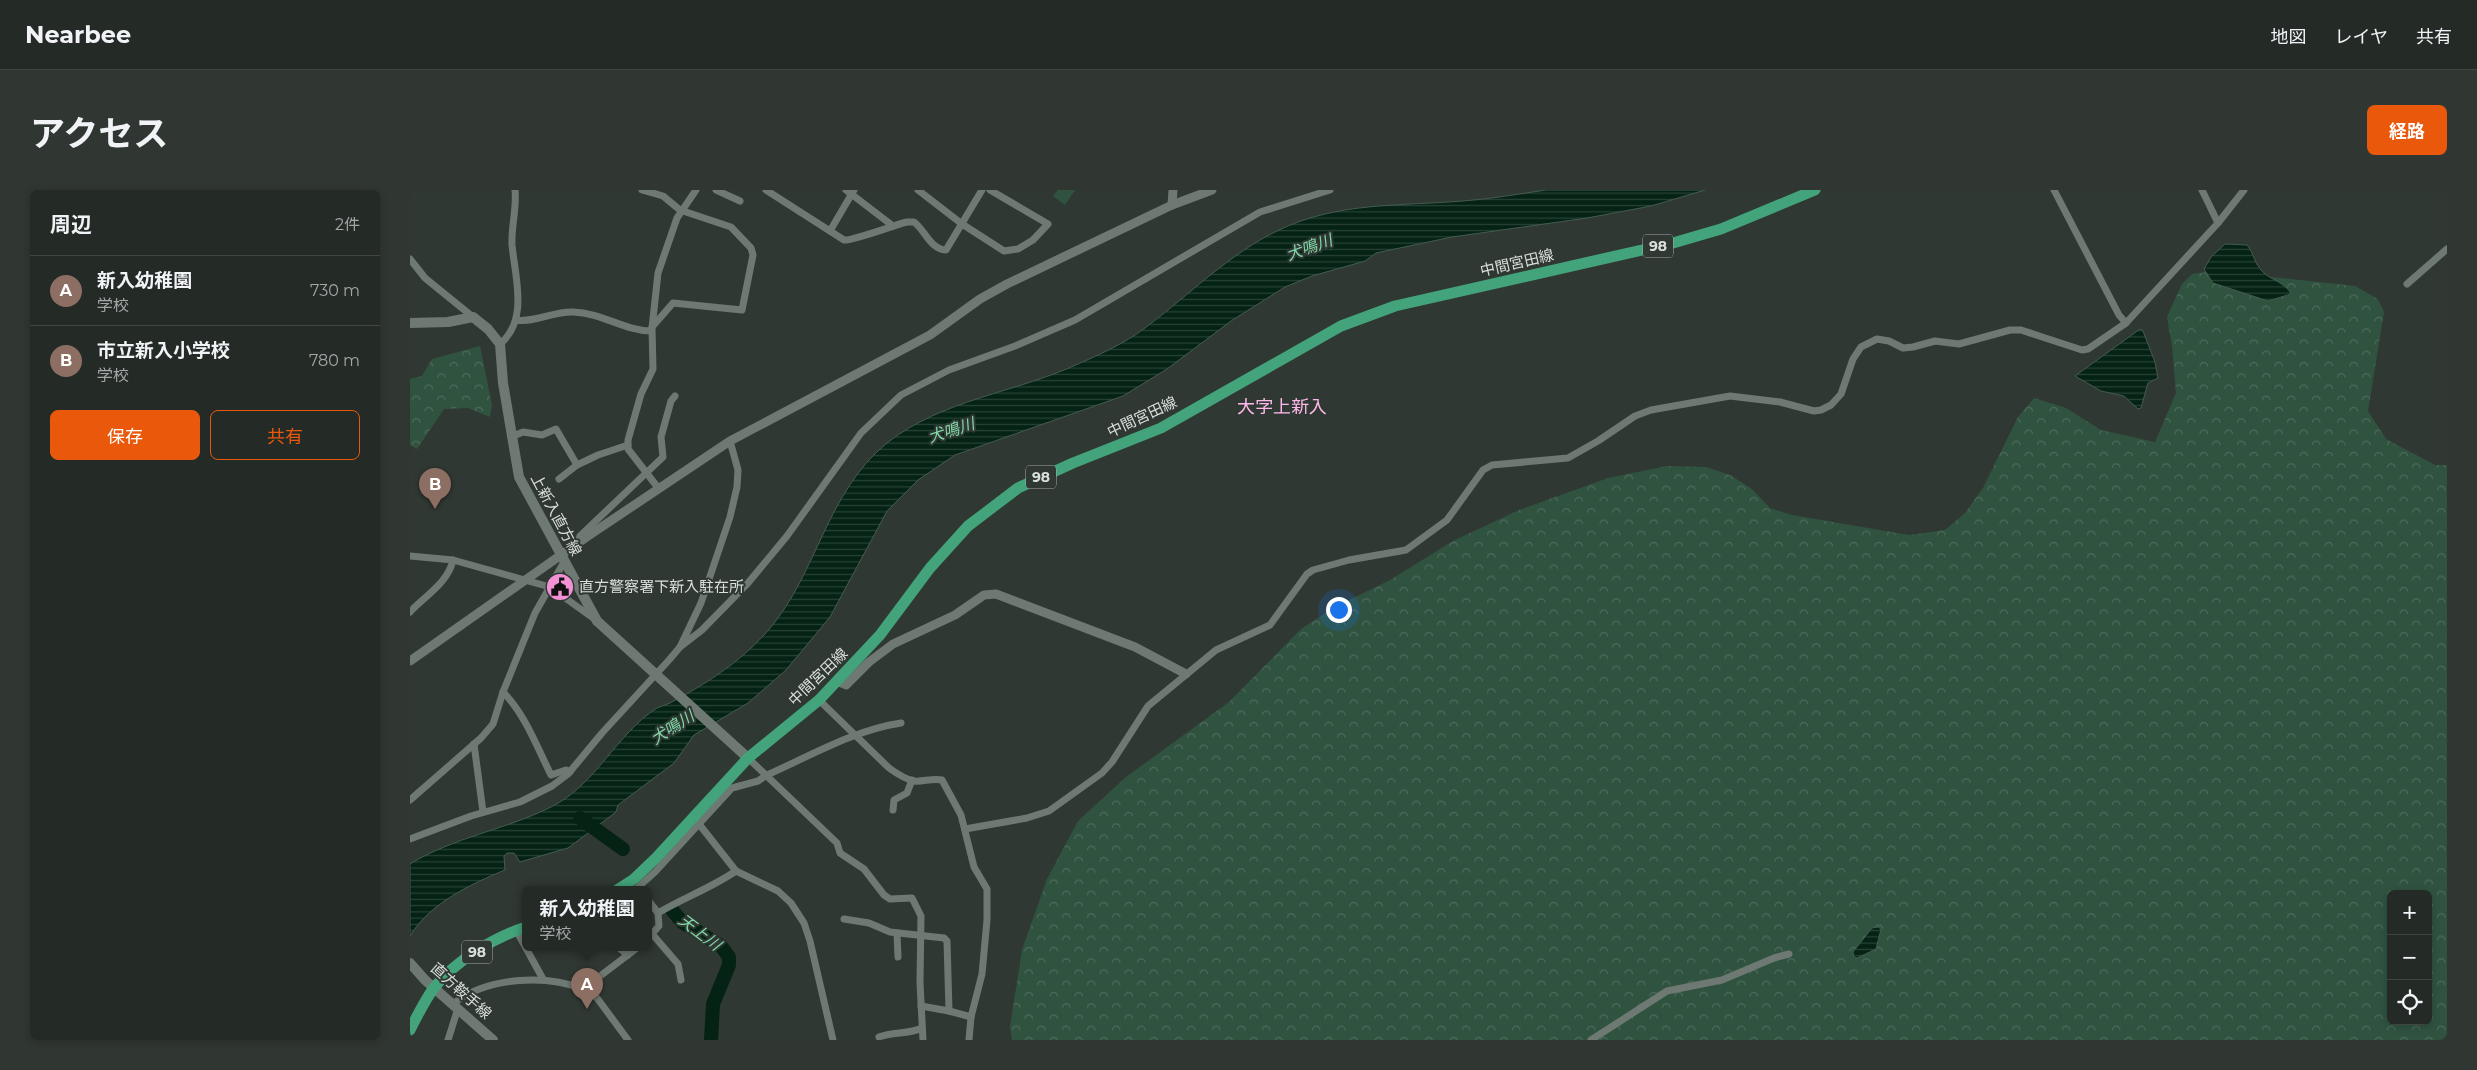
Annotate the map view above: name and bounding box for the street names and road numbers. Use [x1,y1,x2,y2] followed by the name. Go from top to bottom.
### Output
[1643,234,1673,258] road number: 98
[1478,245,1556,280] street label: 中間宮田線
[1104,392,1180,441] street label: 中間宮田線
[1026,466,1056,488] road number: 98
[527,471,586,559] street label: 上新入直方線
[784,644,851,710] street label: 中間宮田線
[462,940,492,964] road number: 98
[427,958,496,1023] street label: 直方鞍手線

